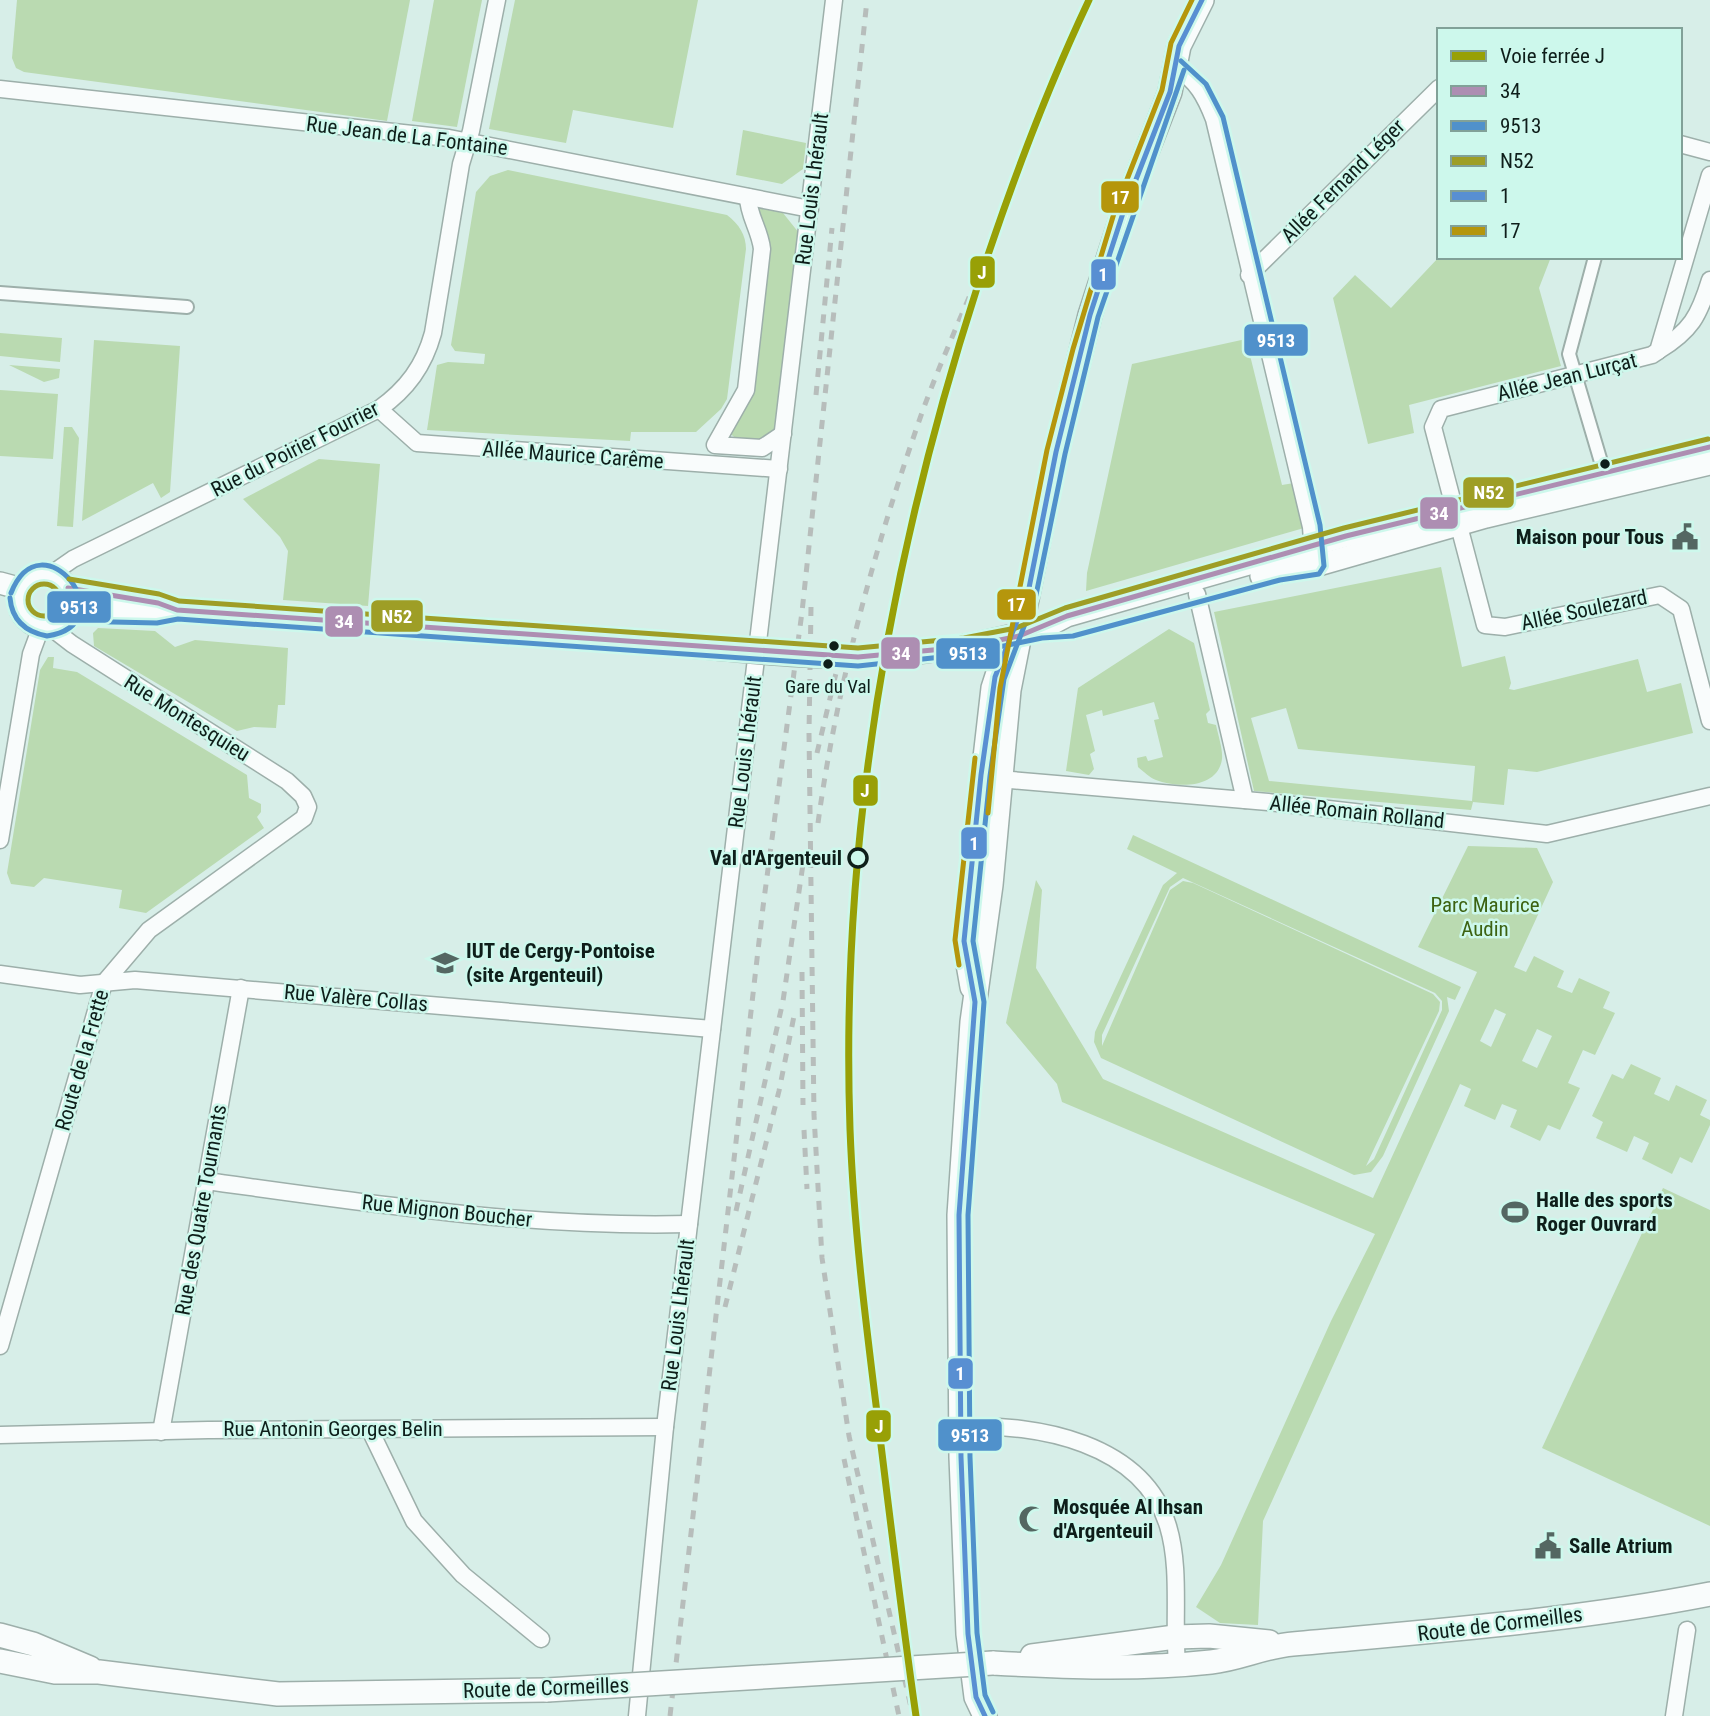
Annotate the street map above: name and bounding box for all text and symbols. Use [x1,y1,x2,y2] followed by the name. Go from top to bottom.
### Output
[1437,28,1682,259] legend
[1500,44,1605,68] text: Voie ferrée J
[1500,79,1521,103] text: 34
[305,112,509,160] street label: Rue Jean de La Fontaine
[791,112,833,266] street label: Rue Louis Lhérault
[1276,114,1410,248] street label: Allée Fernand Léger
[1500,114,1541,138] text: 9513
[1500,149,1534,173] text: N52
[1100,180,1140,214] line badge: 17
[1500,184,1510,208] text: 1
[1110,186,1130,209] text: 17
[1500,219,1521,243] text: 17
[969,255,996,289] line badge: J
[1090,258,1117,291] line badge: 1
[977,261,987,284] text: J
[1098,263,1108,286] text: 1
[1243,323,1309,357] line badge: 9513
[1257,329,1295,352] text: 9513
[1495,348,1639,406] street label: Allée Jean Lurçat
[207,396,383,502] street label: Rue du Poirier Fourrier
[482,437,665,473] street label: Allée Maurice Carême
[1598,457,1612,471] unlabelled marker
[1462,476,1515,509] line badge: N52
[1474,481,1504,504] text: N52
[1419,496,1459,530] line badge: 34
[1429,502,1449,525] text: 34
[1670,522,1700,552] public building icon: Maison pour Tous
[1516,525,1664,549] place label: Maison pour Tous
[1519,585,1649,635] street label: Allée Soulezard
[996,588,1037,621] line badge: 17
[46,590,112,624] line badge: 9513
[1006,593,1026,616] text: 17
[60,596,98,619] text: 9513
[370,599,424,633] line badge: N52
[324,605,364,638] line badge: 34
[382,605,412,628] text: N52
[334,610,354,633] text: 34
[880,636,921,670] line badge: 34
[935,637,1001,670] line badge: 9513
[827,639,841,653] unlabelled marker
[891,642,911,665] text: 34
[949,642,987,665] text: 9513
[821,657,835,671] marker: Gare du Val
[120,670,254,766] street label: Rue Montesquieu
[724,675,766,829] street label: Rue Louis Lhérault
[785,675,871,698] place label: Gare du Val
[852,774,879,807] line badge: J
[860,779,870,802] text: J
[1268,791,1446,833] street label: Allée Romain Rolland
[960,826,988,860] line badge: 1
[969,832,979,855] text: 1
[710,846,842,870] place label: Val d'Argenteuil
[848,848,868,868] marker: Val d'Argenteuil
[1430,893,1540,941] park label: Parc Maurice Audin
[466,939,655,987] place label: IUT de Cergy-Pontoise (site Argenteuil)
[430,948,460,978] school or university icon: IUT de Cergy-Pontoise (site Argenteuil)
[283,980,429,1016] street label: Rue Valère Collas
[50,987,114,1133] street label: Route de la Frette
[171,1103,231,1317] street label: Rue des Quatre Tournants
[1536,1188,1673,1236] place label: Halle des sports Roger Ouvrard
[361,1190,533,1232] street label: Rue Mignon Boucher
[1500,1197,1530,1227] sports icon: Halle des sports Roger Ouvrard
[657,1238,699,1392] street label: Rue Louis Lhérault
[947,1357,974,1390] line badge: 1
[955,1362,965,1385] text: 1
[865,1409,892,1443] line badge: J
[874,1415,884,1438] text: J
[223,1417,443,1441] street label: Rue Antonin Georges Belin
[937,1418,1003,1452] line badge: 9513
[951,1424,989,1447] text: 9513
[1053,1495,1203,1543] place label: Mosquée Al Ihsan d'Argenteuil
[1017,1504,1047,1534] mosque icon: Mosquée Al Ihsan d'Argenteuil
[1533,1531,1563,1561] public building icon: Salle Atrium
[1569,1534,1673,1558] place label: Salle Atrium
[1416,1602,1584,1646] street label: Route de Cormeilles
[463,1673,629,1703] street label: Route de Cormeilles

